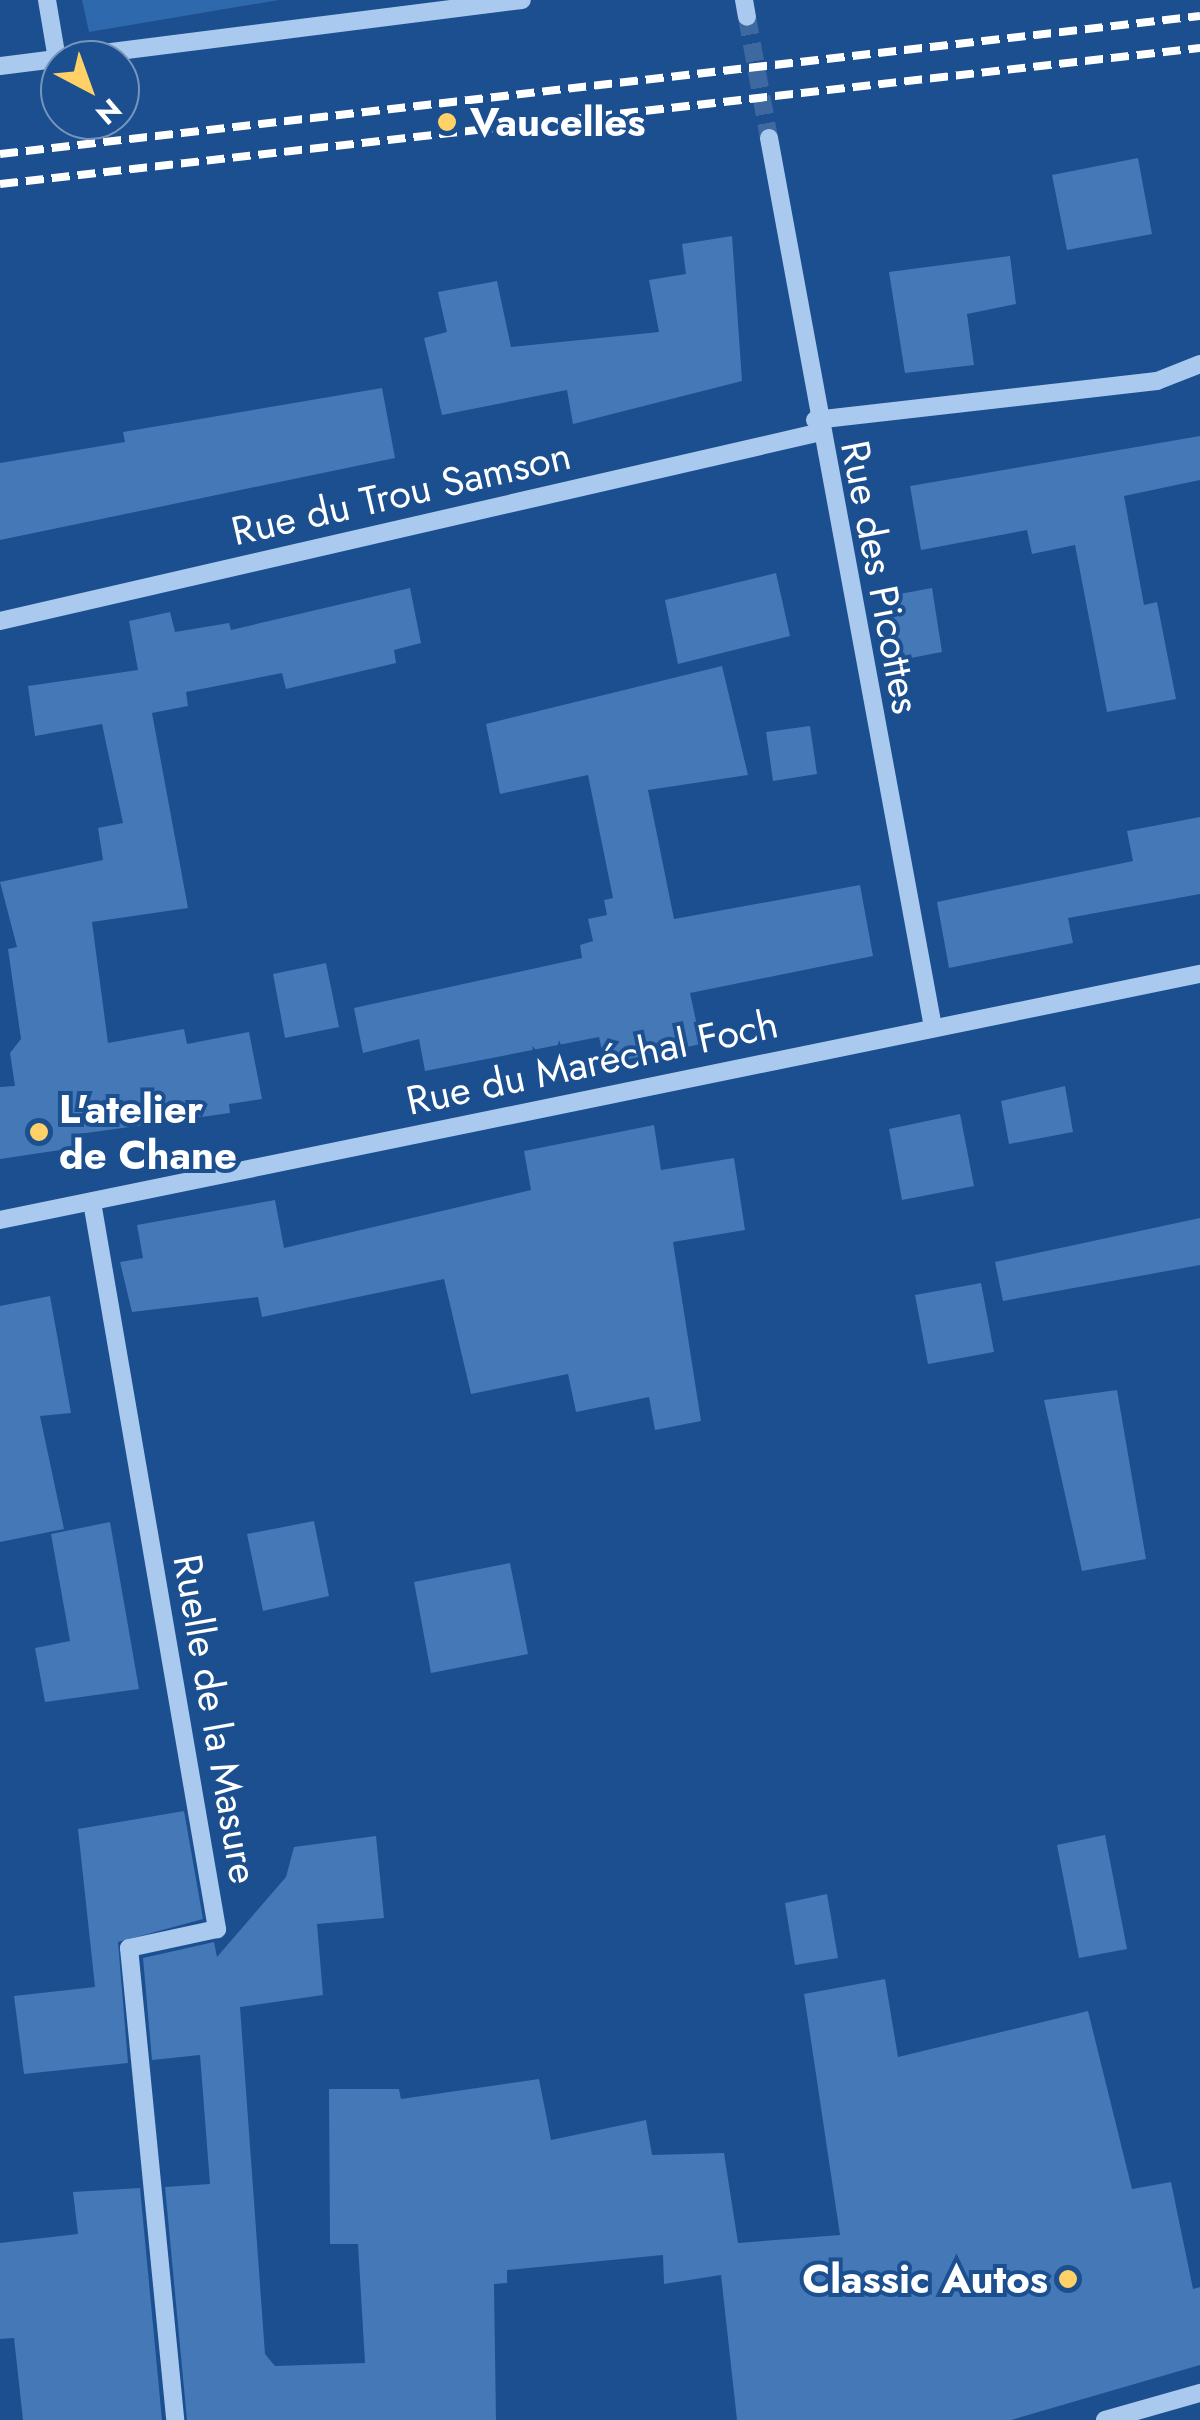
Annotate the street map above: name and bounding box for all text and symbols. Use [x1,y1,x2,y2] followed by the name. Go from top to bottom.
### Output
[40,40,140,140] north arrow
[87,89,131,134] text: N
[470,98,645,146] place label: Vaucelles
[434,109,460,135] marker: Vaucelles
[227,431,575,555] street label: Rue du Trou Samson
[831,437,931,717] street label: Rue des Picottes
[402,999,782,1125] street label: Rue du Maréchal Foch
[59,1085,237,1179] place label: L'atelier de Chane
[28,1121,50,1143] marker: L'atelier de Chane
[163,1551,269,1887] street label: Ruelle de la Masure
[802,2255,1048,2303] place label: Classic Autos
[1057,2268,1079,2290] marker: Classic Autos

